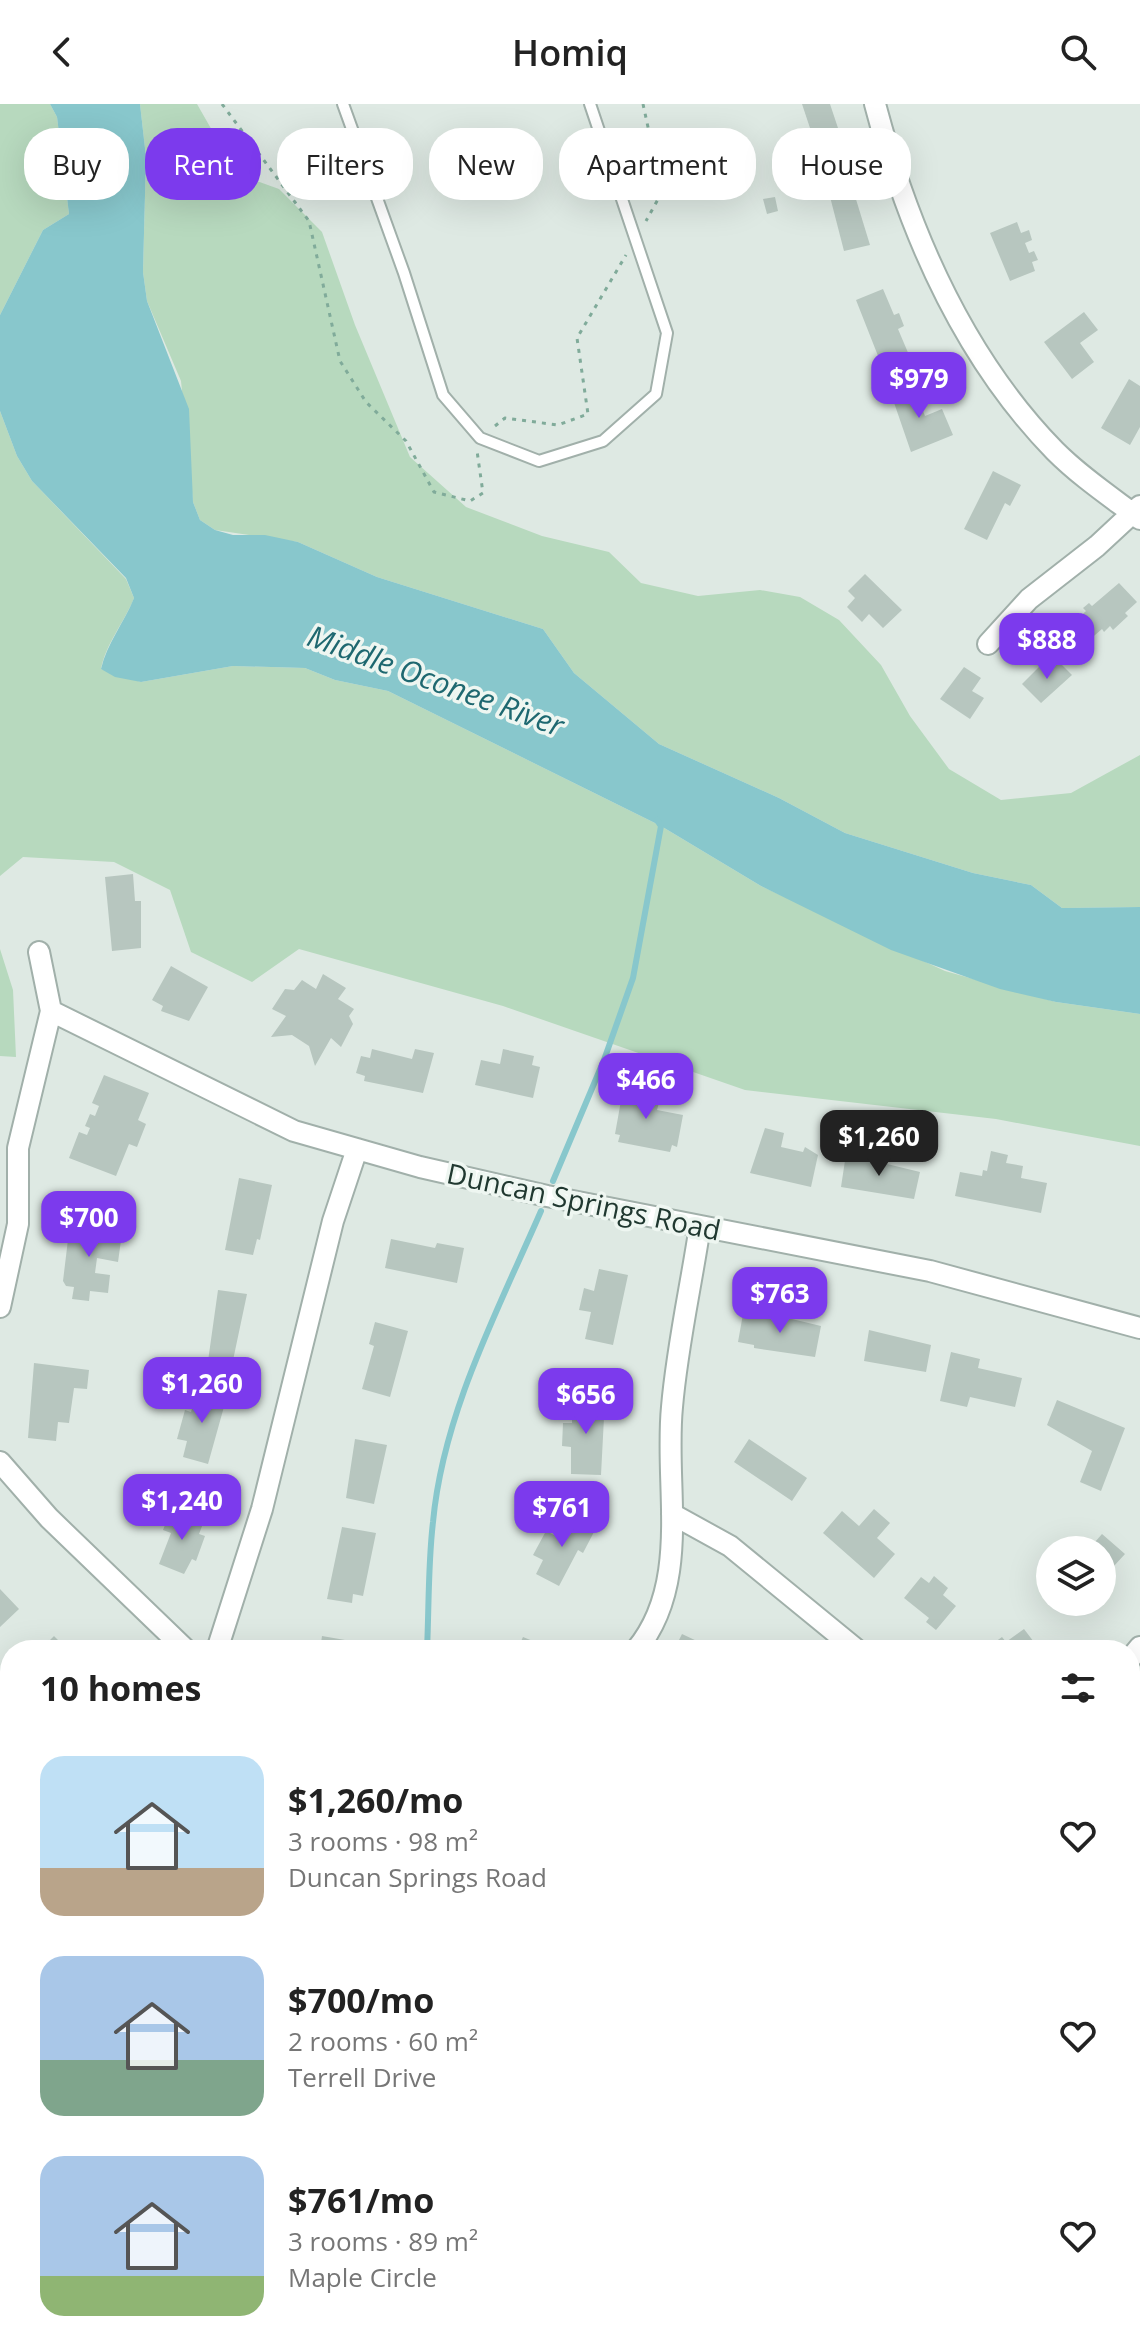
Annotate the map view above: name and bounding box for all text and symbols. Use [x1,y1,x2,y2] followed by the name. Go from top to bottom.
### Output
[512,28,628,77] text: Homiq
[40,30,84,74] icon: back
[1056,30,1100,74] icon: search
[24,128,129,200] chip: Buy
[145,128,261,200] chip: Rent
[277,128,413,200] chip: Filters
[429,128,543,200] chip: New
[559,128,756,200] chip: Apartment
[772,128,911,200] chip: House
[872,352,966,420] pin: $979
[889,360,949,396] text: $979
[1000,613,1094,681] pin: $888
[302,615,571,746] water label: Middle Oconee River
[1017,621,1077,657] text: $888
[599,1053,693,1121] pin: $466
[616,1061,676,1097] text: $466
[814,1110,944,1178] pin: $1,260
[838,1118,920,1154] text: $1,260
[444,1153,724,1249] street label: Duncan Springs Road
[42,1191,136,1259] pin: $700
[59,1199,119,1235] text: $700
[733,1267,827,1335] pin: $763
[750,1275,810,1311] text: $763
[137,1357,267,1425] pin: $1,260
[161,1365,243,1401] text: $1,260
[539,1368,633,1436] pin: $656
[556,1376,616,1412] text: $656
[117,1474,247,1542] pin: $1,240
[515,1481,609,1549] pin: $761
[141,1482,223,1518] text: $1,240
[532,1489,592,1525] text: $761
[1036,1536,1116,1616] map controls
[1036,1536,1116,1616] button: layers
[40,1665,201,1711] text: 10 homes
[1056,1666,1100,1710] icon: filters
[288,1777,463,1823] text: $1,260/mo
[104,1788,200,1884] icon: home
[1056,1814,1100,1858] icon: heart
[288,1823,478,1859] text: 3 rooms · 98 m²
[288,1859,547,1895] text: Duncan Springs Road
[288,1977,434,2023] text: $700/mo
[104,1988,200,2084] icon: home
[1056,2014,1100,2058] icon: heart
[288,2023,478,2059] text: 2 rooms · 60 m²
[288,2059,436,2095] text: Terrell Drive
[288,2177,434,2223] text: $761/mo
[104,2188,200,2284] icon: home
[1056,2214,1100,2258] icon: heart
[288,2223,478,2259] text: 3 rooms · 89 m²
[288,2259,437,2295] text: Maple Circle

